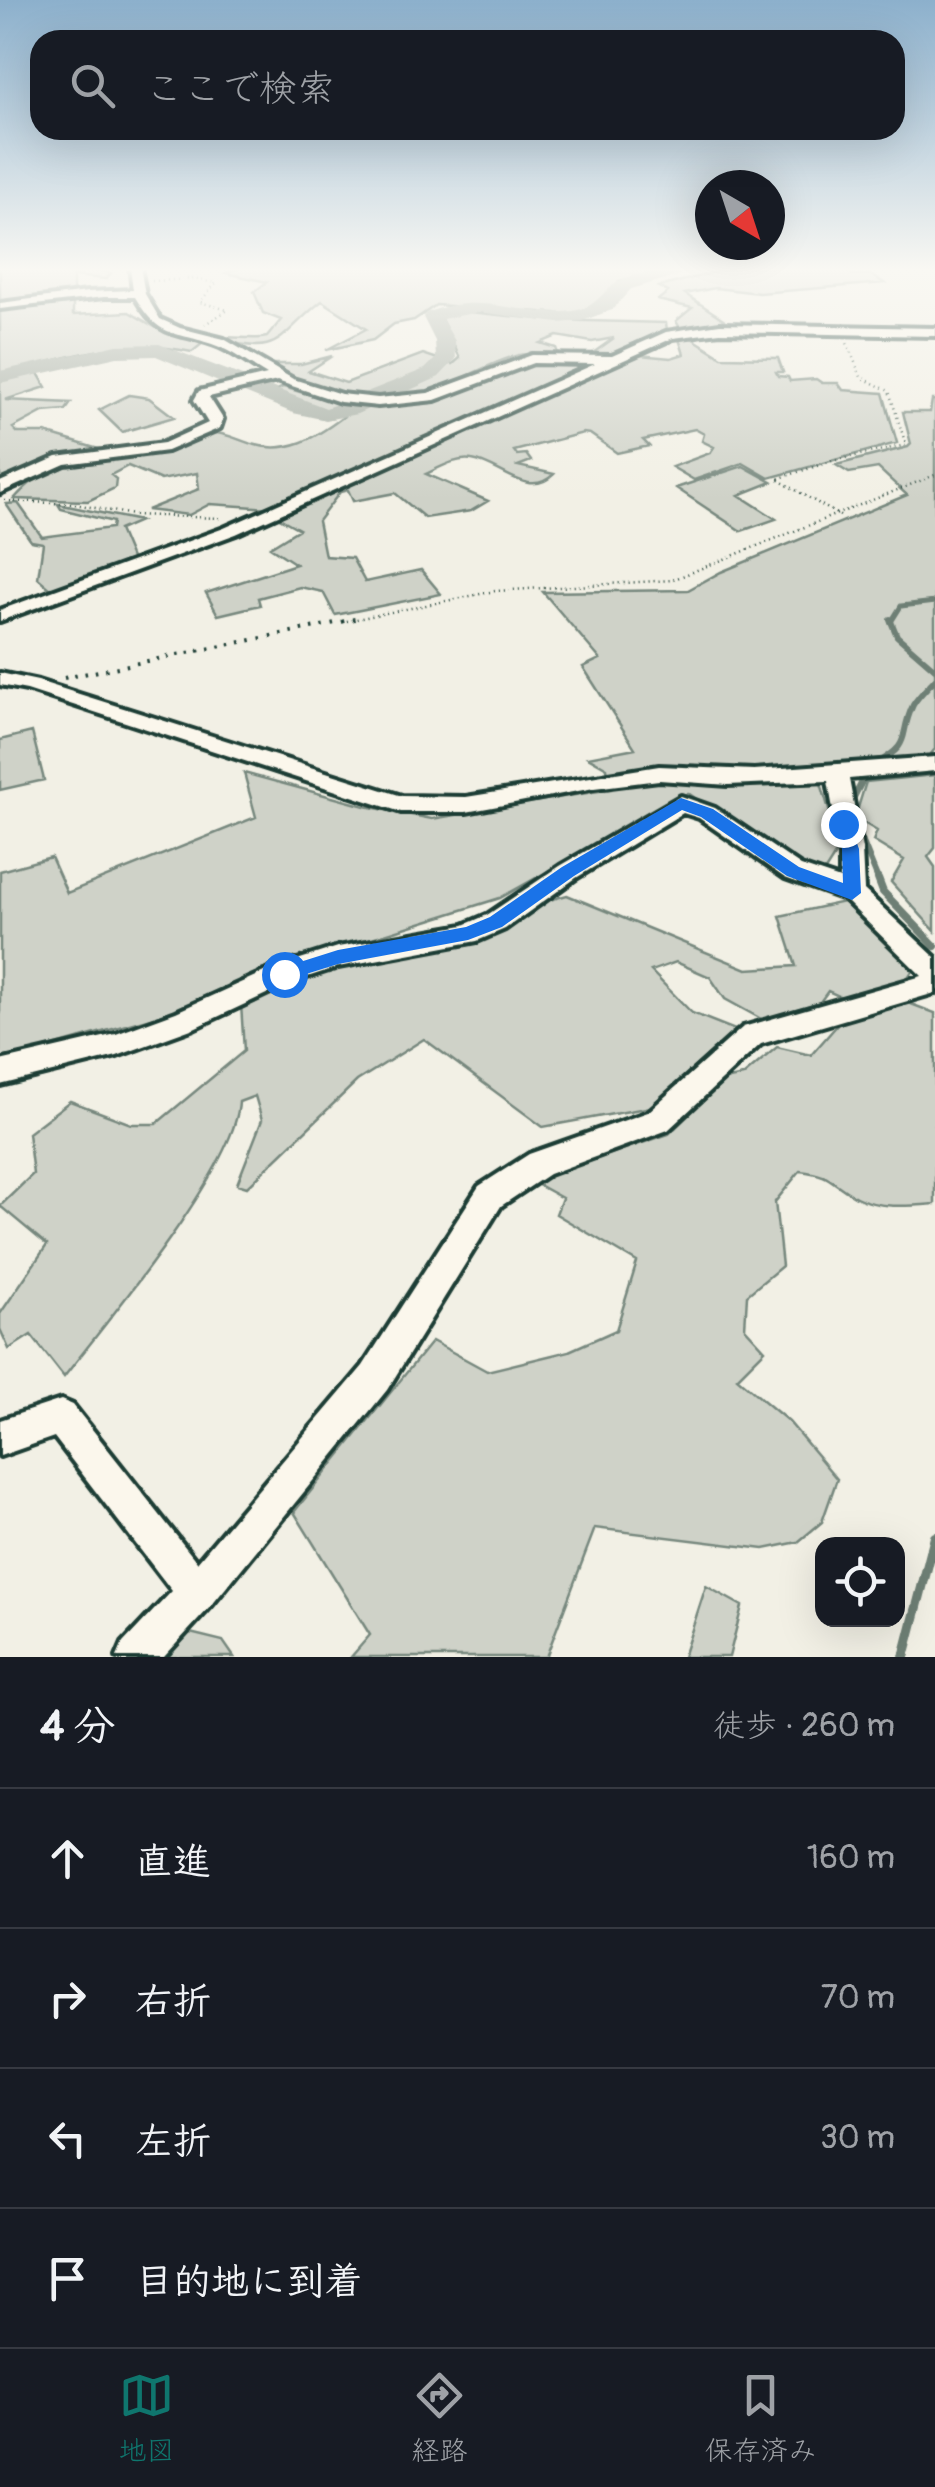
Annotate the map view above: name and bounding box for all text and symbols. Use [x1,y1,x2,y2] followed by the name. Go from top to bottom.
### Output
[30,30,905,140] search box
[65,58,120,113] icon: search
[145,65,335,113] text: ここで検索
[695,170,785,260] north arrow
[821,802,867,848] route end
[262,952,308,998] route start
[815,1537,905,1627] map controls
[815,1537,905,1627] button: locate
[40,1701,115,1753] text: 4 分
[713,1706,895,1746] text: 徒歩 · 260 m
[40,1831,95,1886] icon: ahead
[135,1838,211,1886] text: 直進
[807,1838,895,1878] text: 160 m
[40,1971,95,2026] icon: right
[135,1978,211,2026] text: 右折
[821,1978,895,2018] text: 70 m
[40,2111,95,2166] icon: left
[135,2118,211,2166] text: 左折
[820,2118,895,2158] text: 30 m
[40,2251,95,2306] icon: arrive
[135,2258,363,2306] text: 目的地に到着
[118,2368,175,2469] tab: 地図
[411,2368,468,2469] tab: 経路
[704,2368,817,2469] tab: 保存済み

